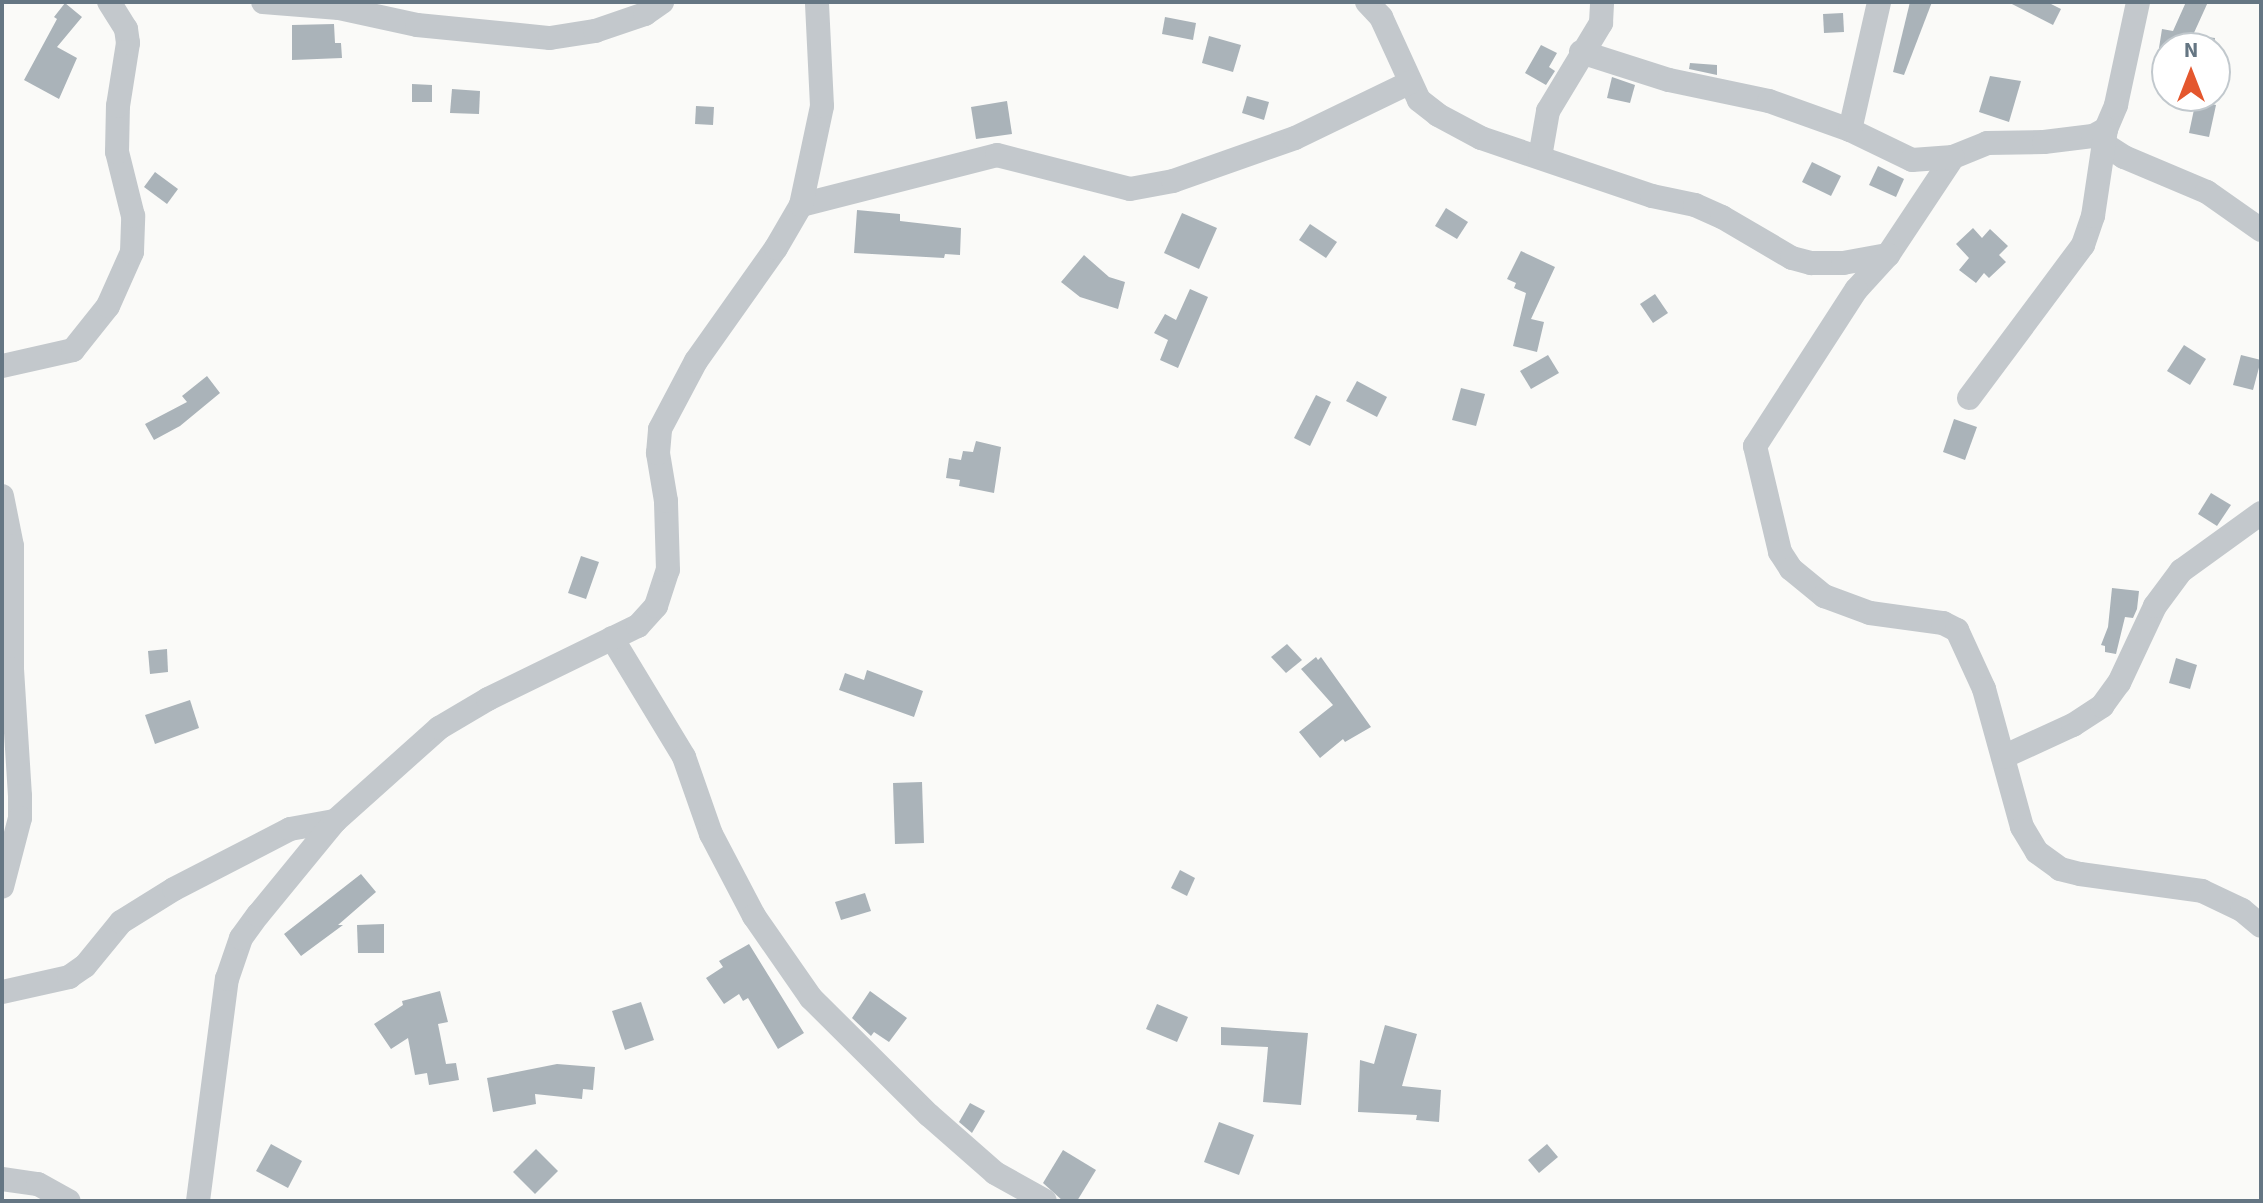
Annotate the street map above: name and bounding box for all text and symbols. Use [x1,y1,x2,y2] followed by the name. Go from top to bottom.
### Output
[2151,32,2231,112] north arrow
[2184,34,2198,66] text: N

